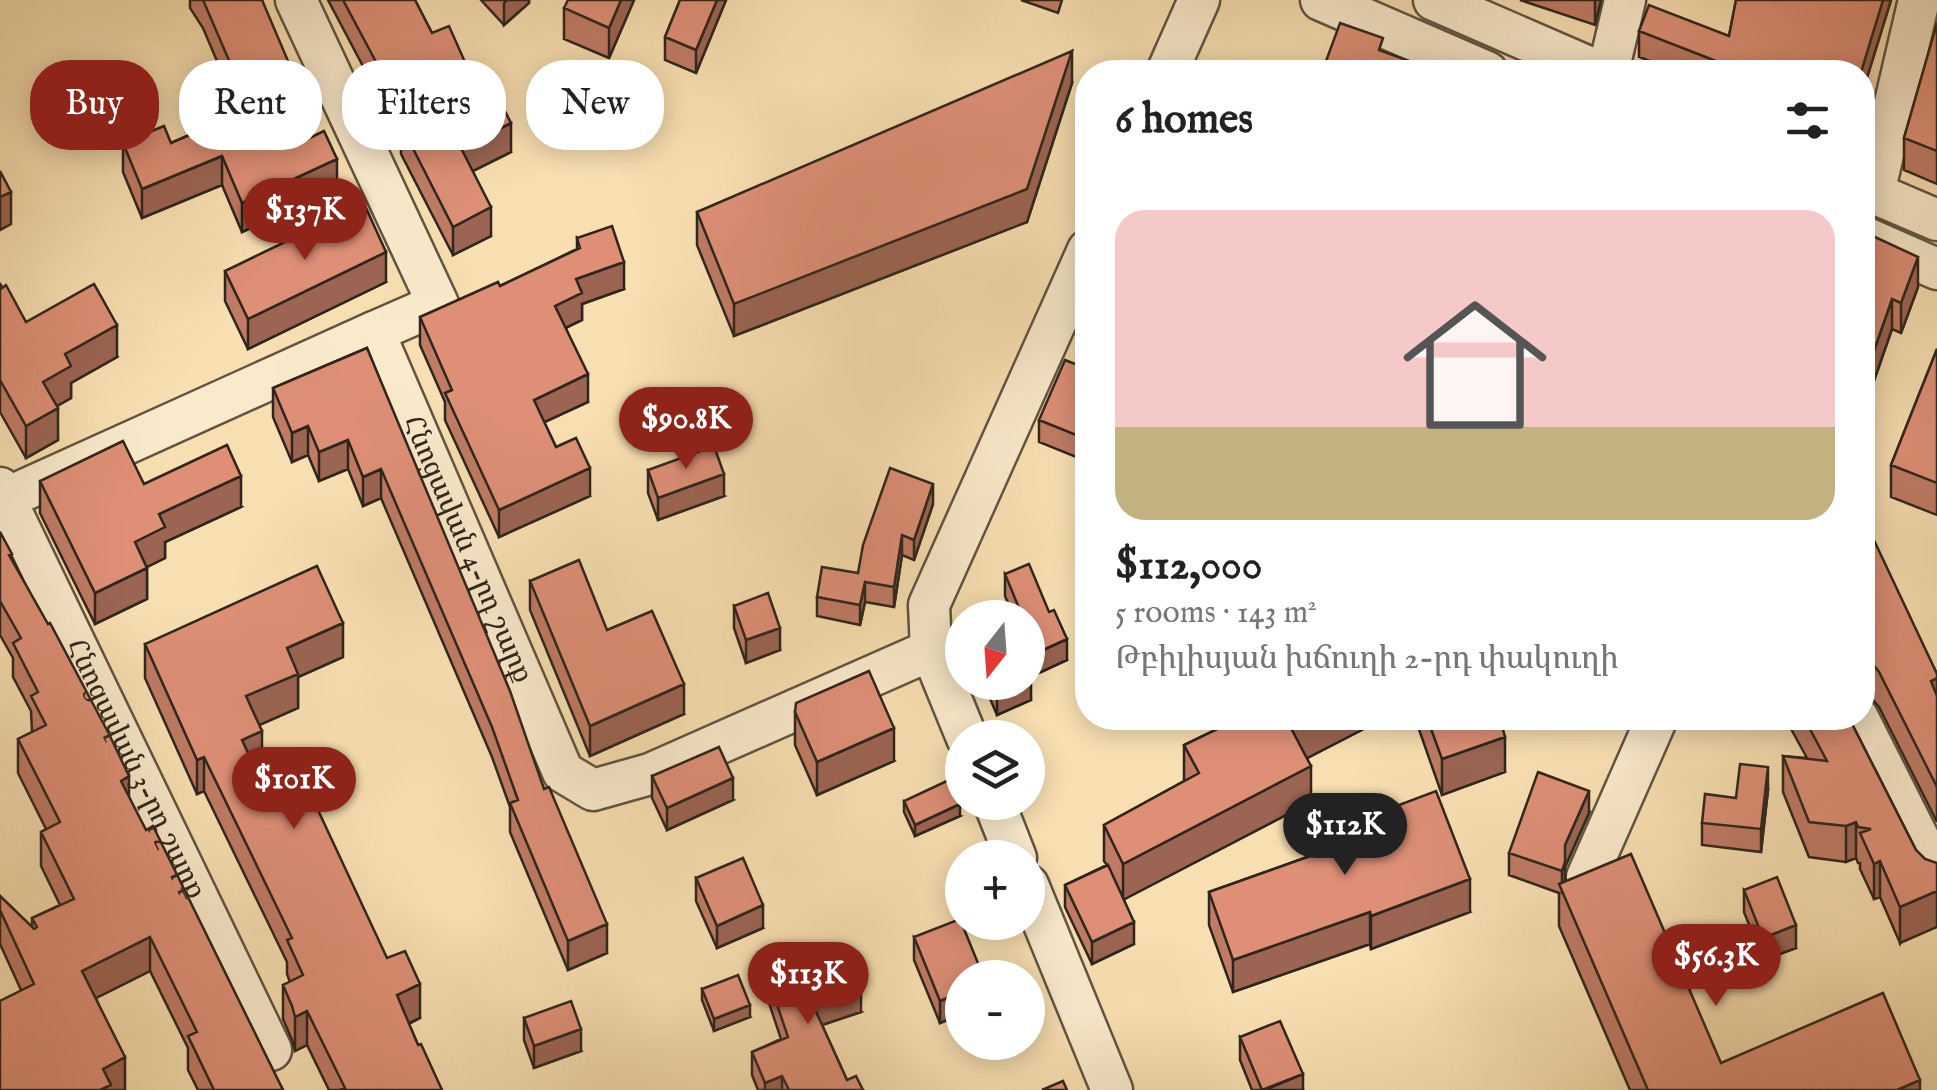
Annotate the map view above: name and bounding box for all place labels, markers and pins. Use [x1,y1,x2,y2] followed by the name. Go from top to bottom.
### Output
[235,178,375,263] pin: $137K
[605,387,767,472] pin: $90.8K
[224,747,364,832] pin: $101K
[1275,793,1415,878] pin: $112K
[1635,924,1797,1009] pin: $56.3K
[738,942,878,1027] pin: $113K

